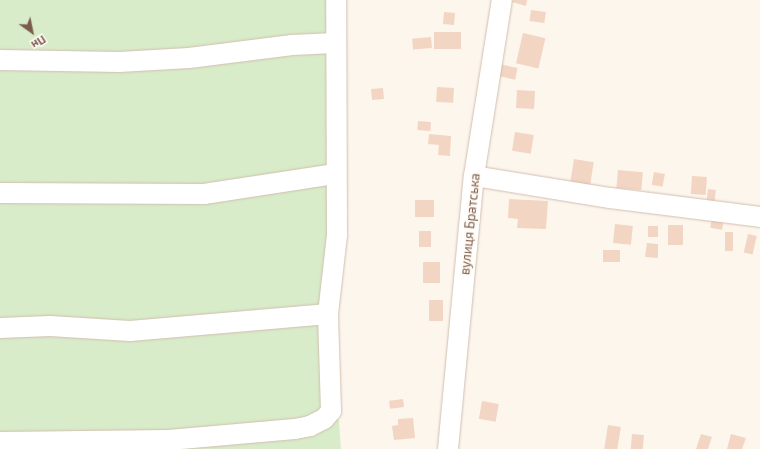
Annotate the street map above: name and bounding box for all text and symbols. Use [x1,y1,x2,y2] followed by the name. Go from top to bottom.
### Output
[12,12,52,52] north arrow
[29,33,48,52] text: Пн
[457,172,483,276] street label: вулиця Братська

